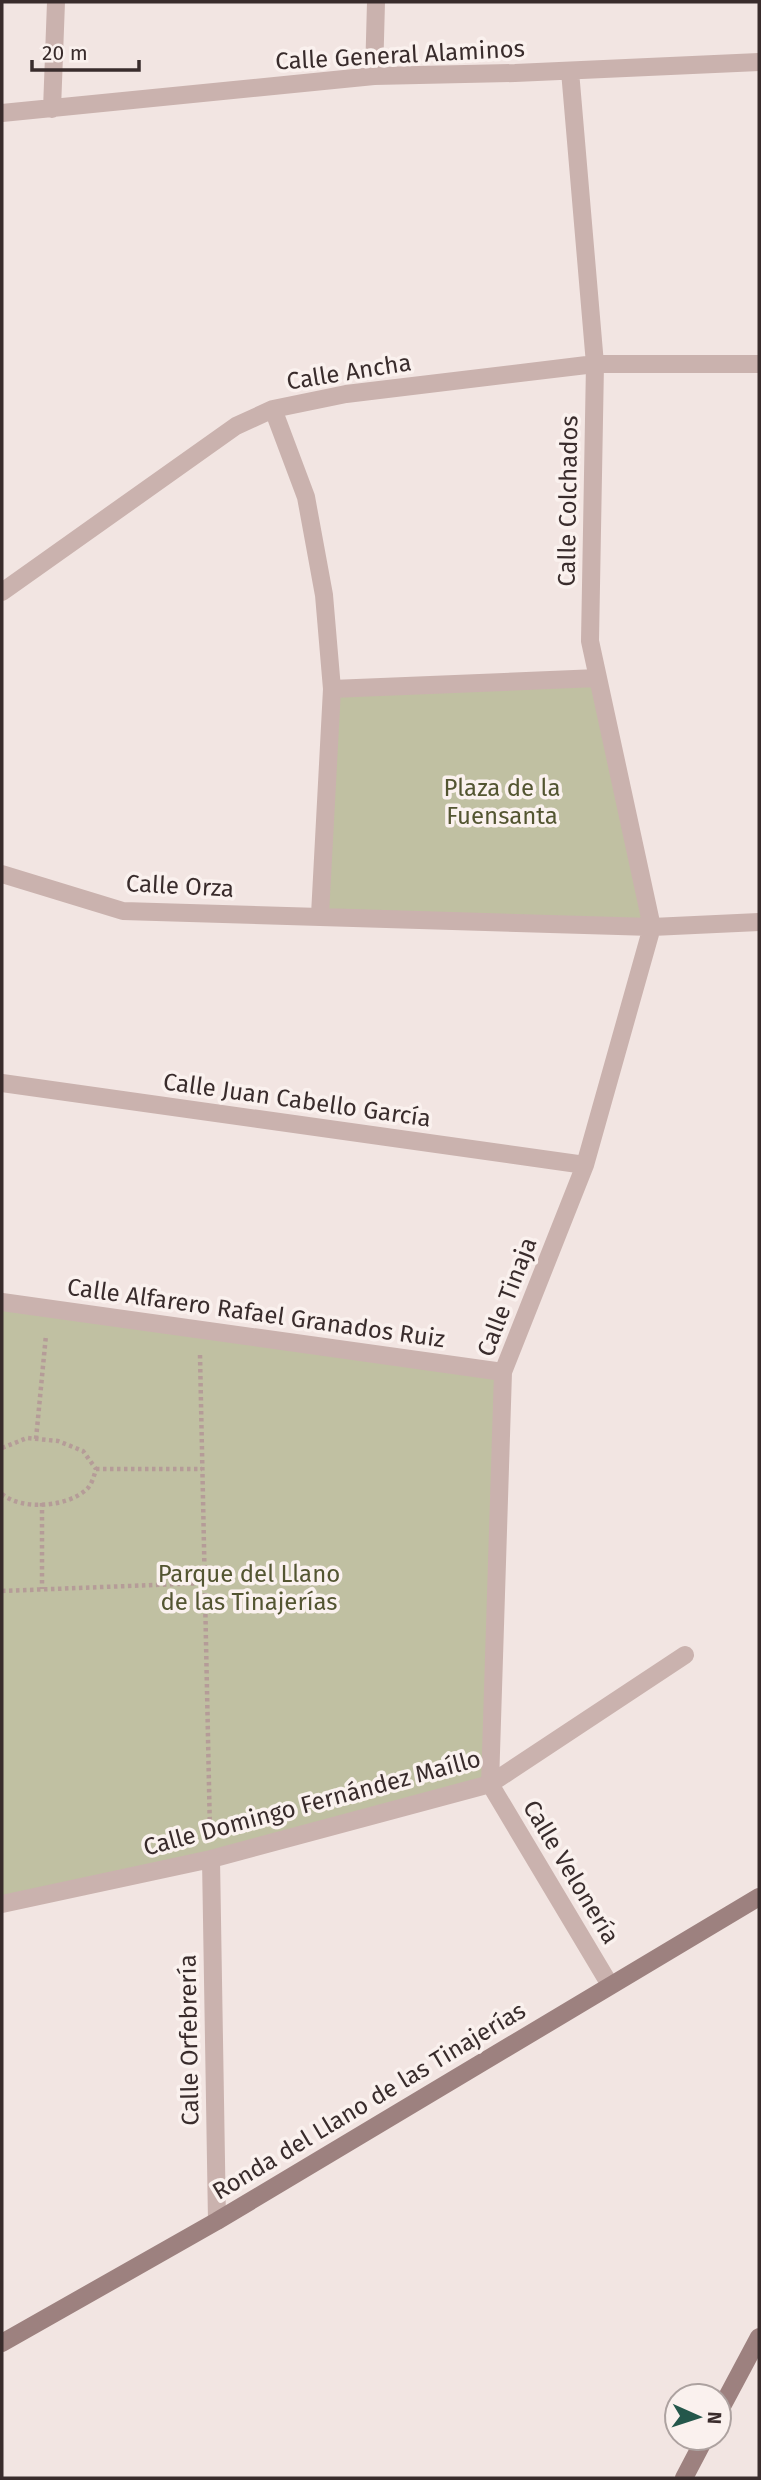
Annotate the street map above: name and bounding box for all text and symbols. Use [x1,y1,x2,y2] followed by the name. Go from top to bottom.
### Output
[32,28,138,72] scale bar
[275,34,525,76] street label: Calle General Alaminos
[42,40,88,66] text: 20 m
[285,348,413,396] street label: Calle Ancha
[553,415,583,587] street label: Calle Colchados
[444,774,560,830] park label: Plaza de la Fuensanta
[125,869,235,903] street label: Calle Orza
[161,1067,433,1133] street label: Calle Juan Cabello García
[471,1234,543,1360] street label: Calle Tinaja
[65,1273,447,1353] street label: Calle Alfarero Rafael Granados Ruiz
[158,1560,340,1616] park label: Parque del Llano de las Tinajerías
[140,1744,484,1862] street label: Calle Domingo Fernández Maíllo
[517,1795,625,1949] street label: Calle Velonería
[174,1954,204,2126] street label: Calle Orfebrería
[208,1996,530,2206] street label: Ronda del Llano de las Tinajerías
[663,2382,733,2452] north arrow
[703,2411,726,2425] text: N

